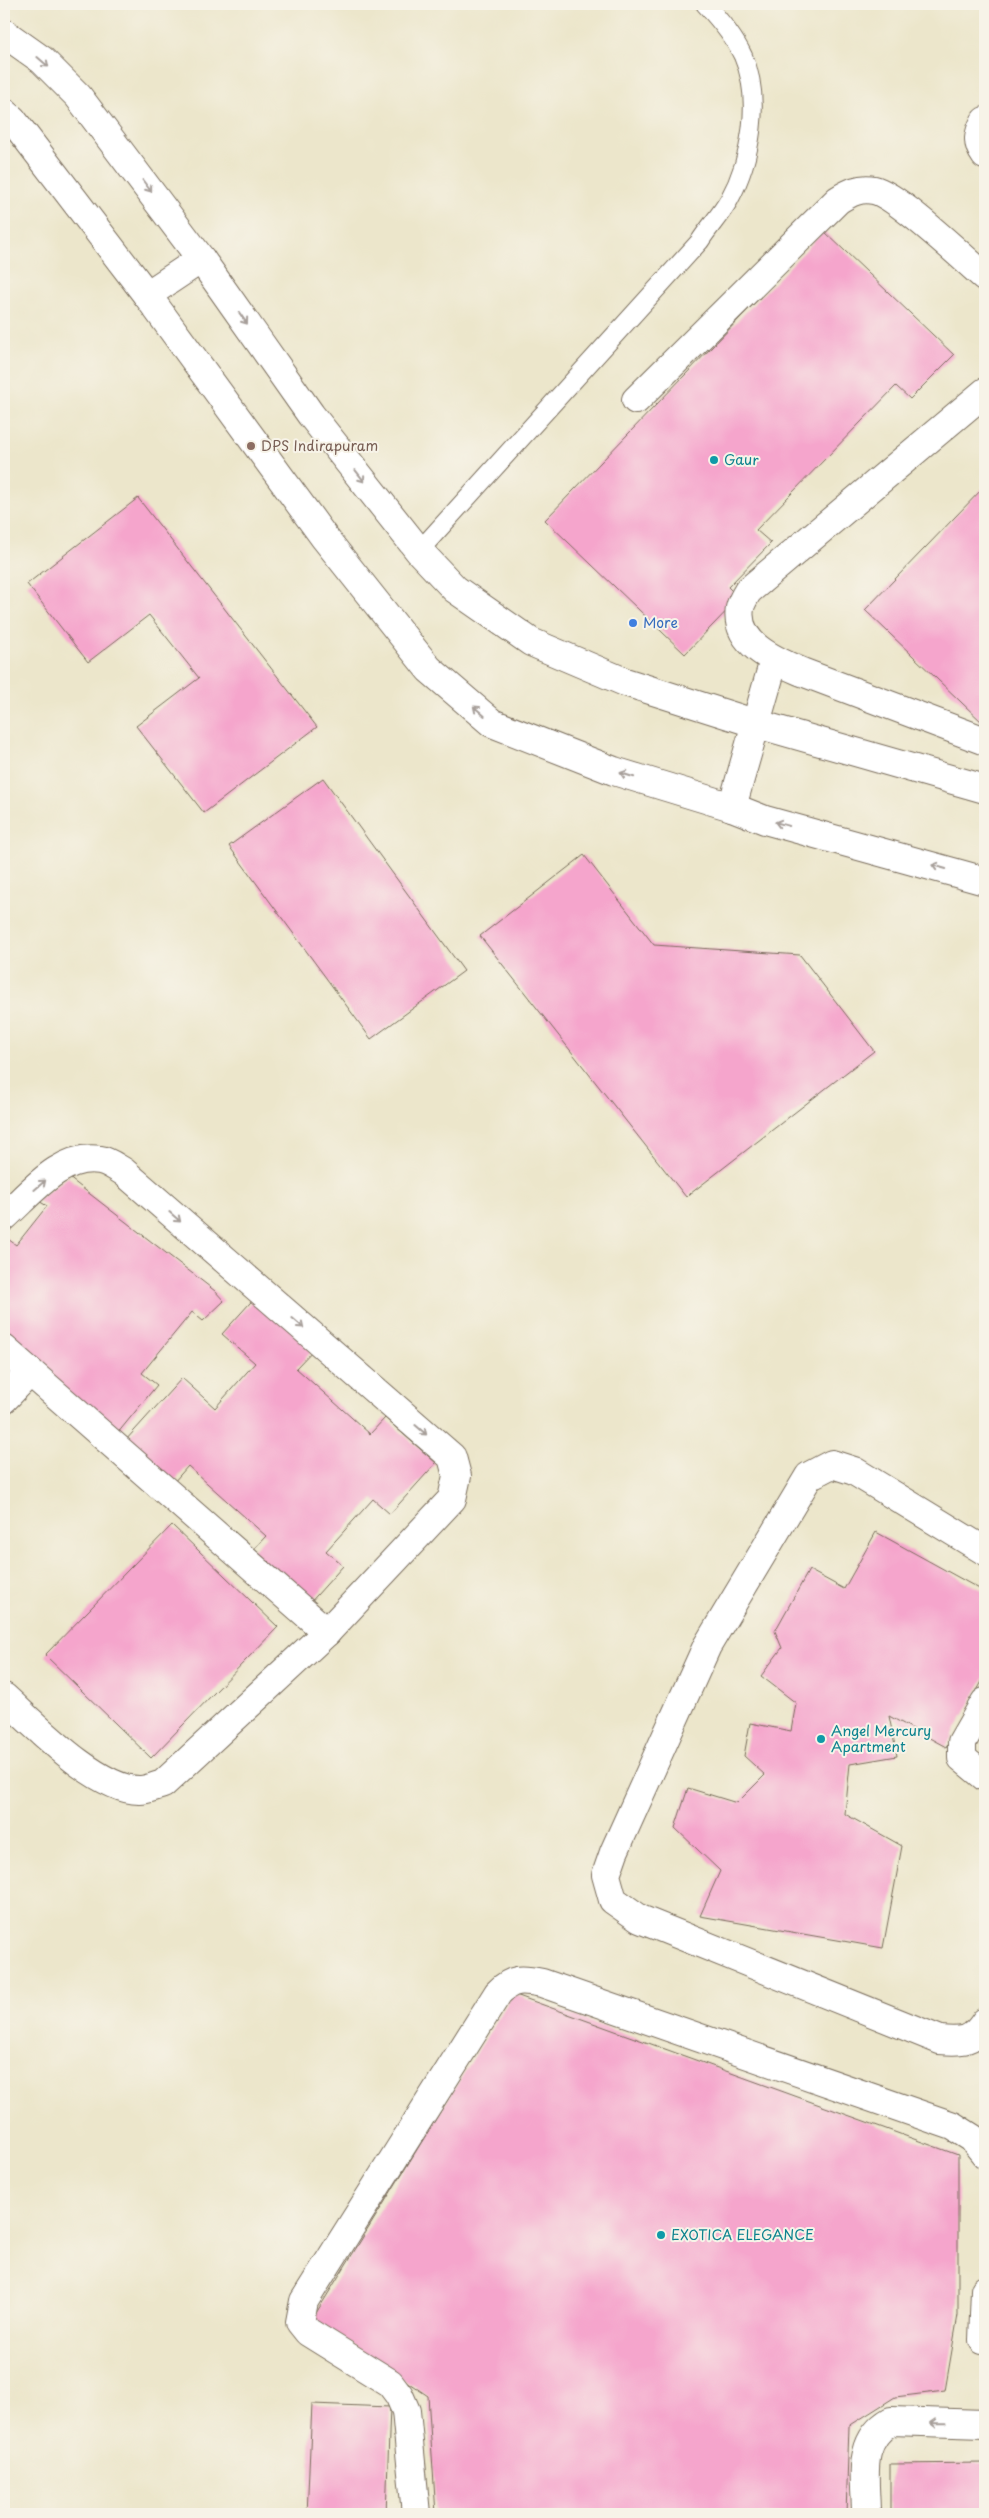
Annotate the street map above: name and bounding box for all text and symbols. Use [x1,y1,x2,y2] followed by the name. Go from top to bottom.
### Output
[36,56,49,68] one-way arrow
[141,179,152,192] one-way arrow
[237,310,248,324] one-way arrow
[261,435,378,456] place label: DPS Indirapuram
[245,440,257,452] marker: DPS Indirapuram
[724,449,759,470] place label: Gaur
[708,454,720,466] marker: Gaur
[354,469,365,482] one-way arrow
[643,612,678,633] place label: More
[627,617,639,629] marker: More
[472,705,485,717] one-way arrow
[619,769,635,779] one-way arrow
[774,819,790,828] one-way arrow
[931,861,947,871] one-way arrow
[34,1179,47,1190] one-way arrow
[169,1211,182,1223] one-way arrow
[291,1318,304,1329] one-way arrow
[414,1424,427,1436] one-way arrow
[831,1720,931,1757] place label: Angel Mercury Apartment
[815,1733,827,1745] marker: Angel Mercury Apartment
[671,2224,814,2245] place label: EXOTICA ELEGANCE
[655,2229,667,2241] marker: EXOTICA ELEGANCE
[930,2418,946,2427] one-way arrow

